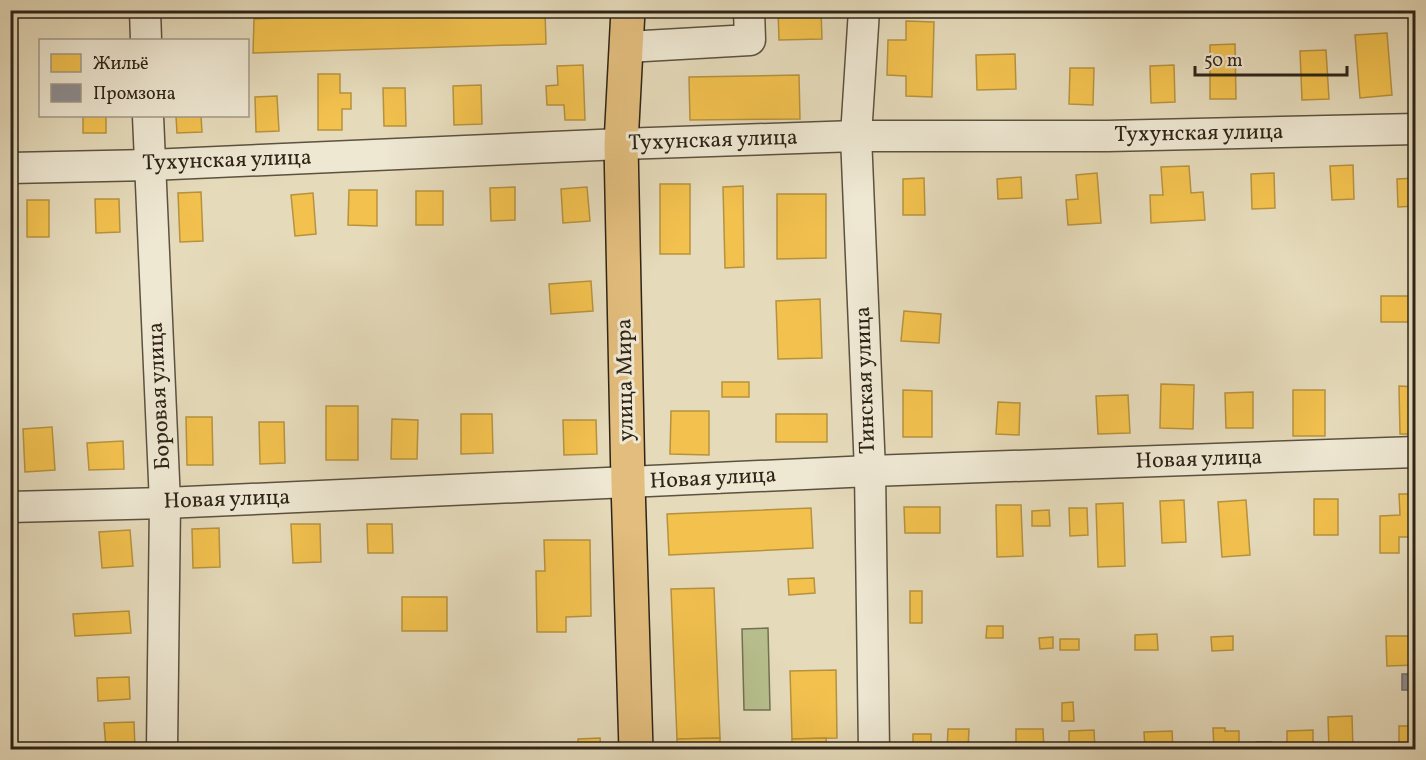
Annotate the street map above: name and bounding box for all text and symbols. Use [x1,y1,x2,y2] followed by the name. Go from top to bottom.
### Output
[39,39,249,117] legend
[1195,39,1346,77] scale bar
[1204,49,1243,74] text: 50 m
[93,52,149,77] text: Жильё
[93,82,176,107] text: Промзона
[1114,117,1284,151] street label: Тухунская улица
[628,123,798,159] street label: Тухунская улица
[142,143,312,179] street label: Тухунская улица
[848,306,884,454] street label: Тинская улица
[609,318,643,442] street label: улица Мира
[141,321,179,471] street label: Боровая улица
[1135,442,1263,478] street label: Новая улица
[649,460,777,498] street label: Новая улица
[163,482,291,518] street label: Новая улица

